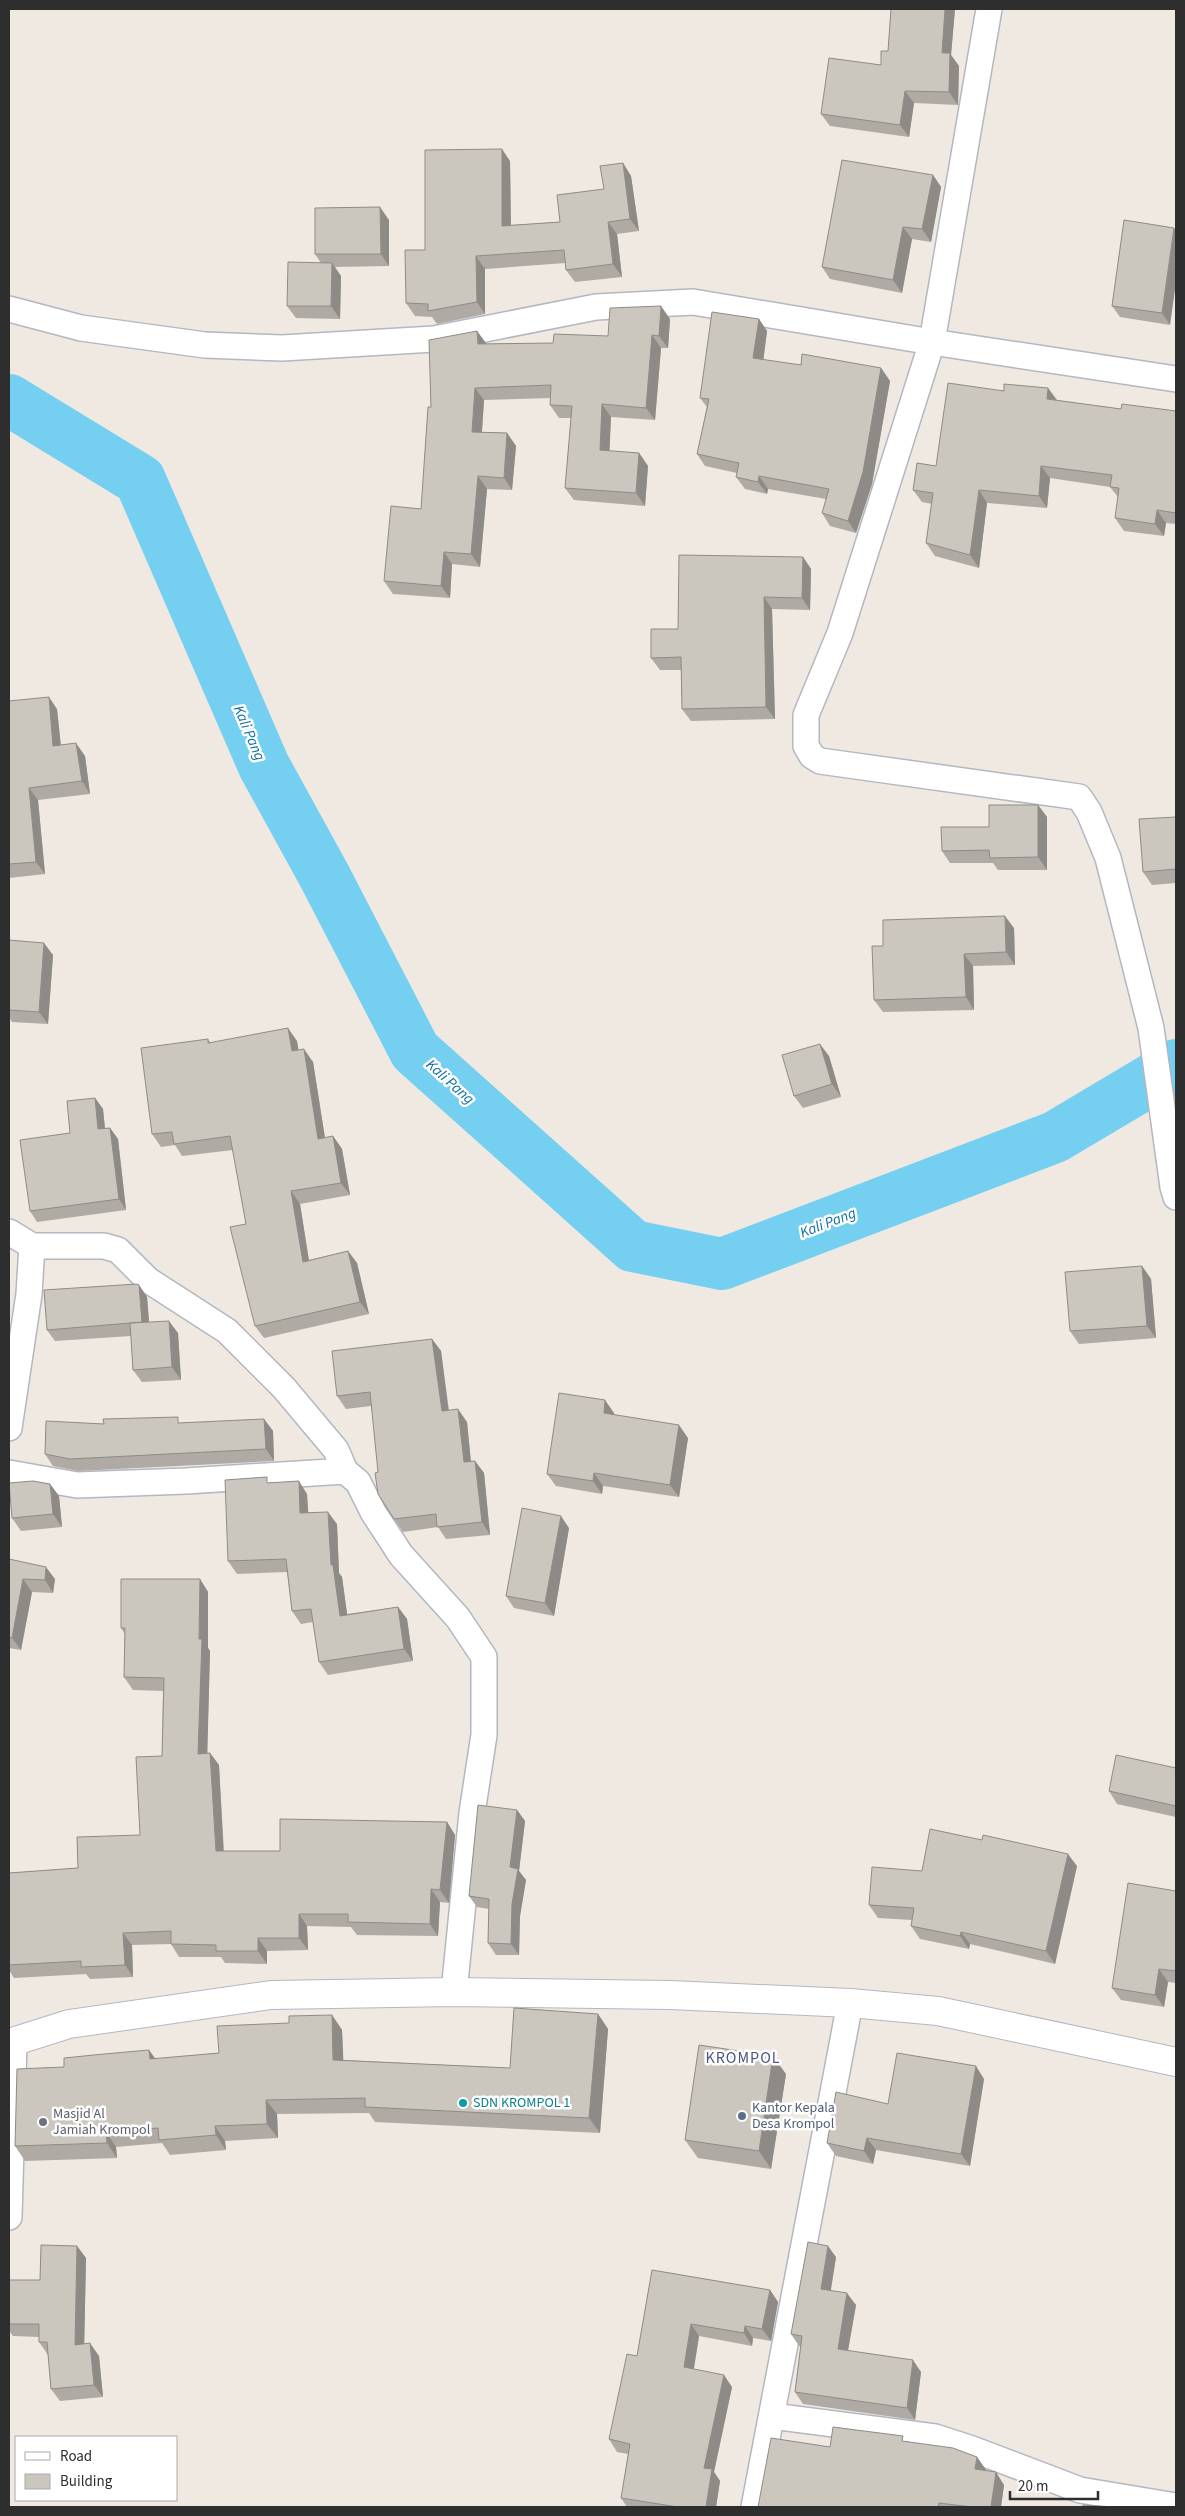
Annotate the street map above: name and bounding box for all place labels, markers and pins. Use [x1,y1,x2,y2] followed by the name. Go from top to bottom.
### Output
[473,2093,570,2113] place label: SDN KROMPOL 1
[457,2097,469,2109] marker: SDN KROMPOL 1
[752,2098,835,2134] place label: Kantor Kepala Desa Krompol
[53,2104,151,2140] place label: Masjid Al Jamiah Krompol
[736,2110,748,2122] marker: Kantor Kepala Desa Krompol
[37,2116,49,2128] marker: Masjid Al Jamiah Krompol

